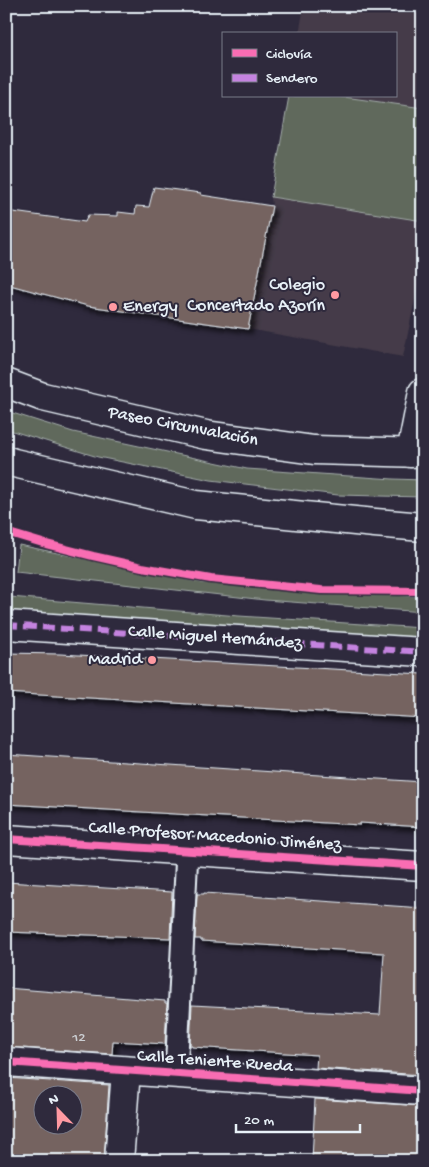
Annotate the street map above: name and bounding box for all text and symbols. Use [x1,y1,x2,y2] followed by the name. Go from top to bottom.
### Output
[222,32,396,98] legend
[266,46,312,64] text: Ciclovía
[266,70,318,88] text: Sendero
[187,275,325,317] place label: Colegio Concertado Azorín
[329,289,341,301] marker: Colegio Concertado Azorín
[123,297,178,318] place label: Energy
[107,301,119,313] marker: Energy
[105,402,260,452] street label: Paseo Circunvalación
[127,621,304,655] street label: Calle Miguel Hernández
[88,650,143,671] place label: Madrid
[146,654,158,666] marker: Madrid
[88,818,343,856] street label: Calle Profesor Macedonio Jiménez
[71,1029,86,1047] house number: 12
[136,1046,295,1078] street label: Calle Teniente Rueda
[32,1084,82,1134] north arrow
[46,1091,61,1110] text: N
[236,1102,360,1134] scale bar
[244,1112,274,1130] text: 20 m

